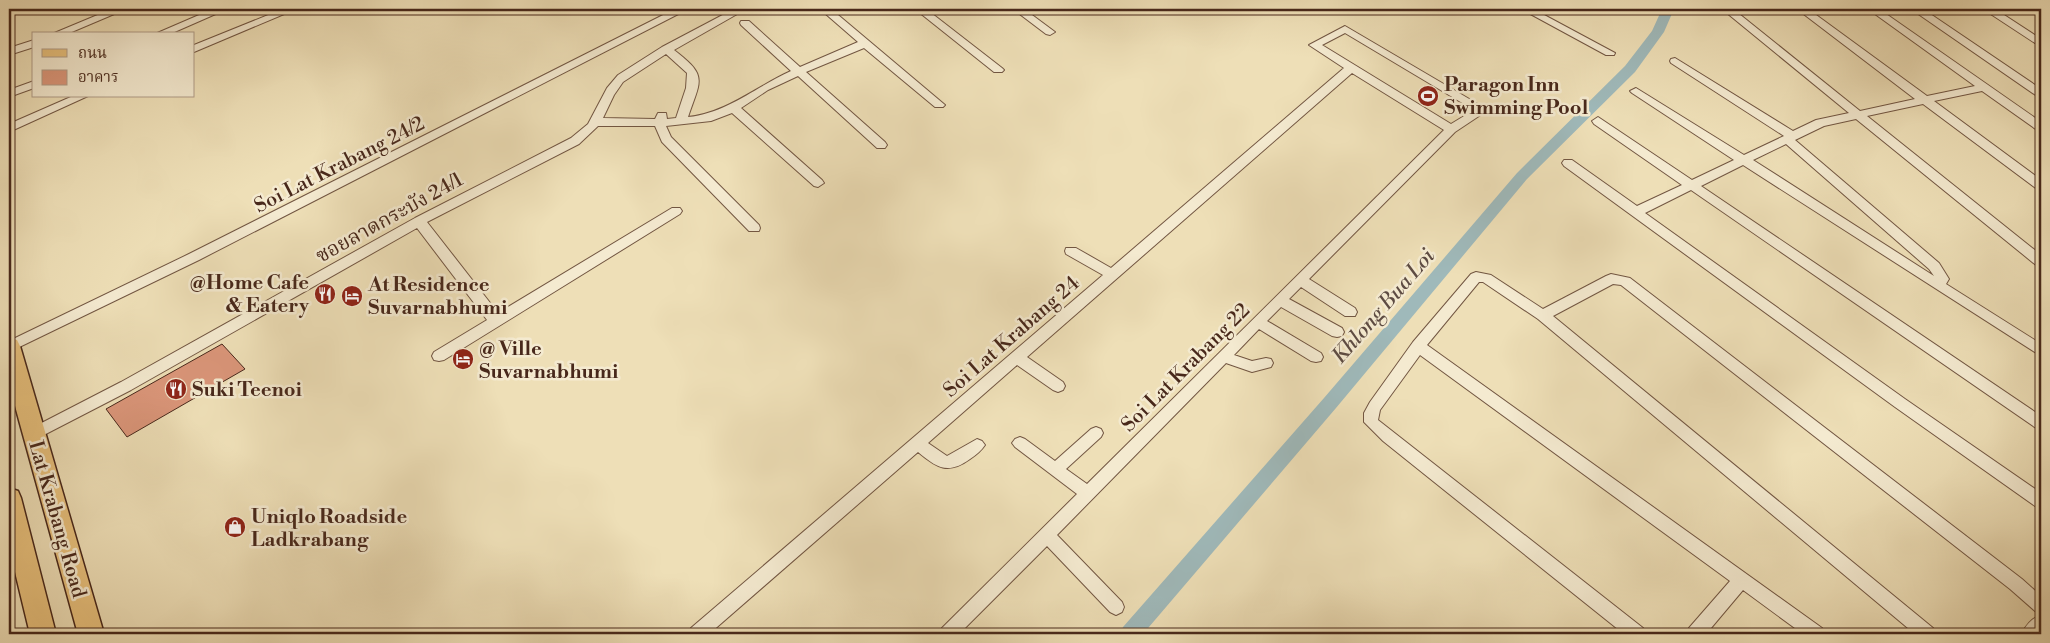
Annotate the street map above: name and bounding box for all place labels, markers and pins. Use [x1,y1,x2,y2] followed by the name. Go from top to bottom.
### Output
[1444,73,1589,121] place label: Paragon Inn Swimming Pool
[1416,84,1440,108] sports icon: Paragon Inn Swimming Pool
[189,271,310,319] place label: @Home Cafe & Eatery
[367,273,508,321] place label: At Residence Suvarnabhumi
[313,282,337,306] restaurant icon: @Home Cafe & Eatery
[340,284,364,308] hotel icon: At Residence Suvarnabhumi
[479,337,619,385] place label: @ Ville Suvarnabhumi
[451,347,475,371] hotel icon: @ Ville Suvarnabhumi
[164,377,188,401] restaurant icon: Suki Teenoi
[192,378,303,403] place label: Suki Teenoi
[251,505,407,553] place label: Uniqlo Roadside Ladkrabang
[223,515,247,539] shop icon: Uniqlo Roadside Ladkrabang

